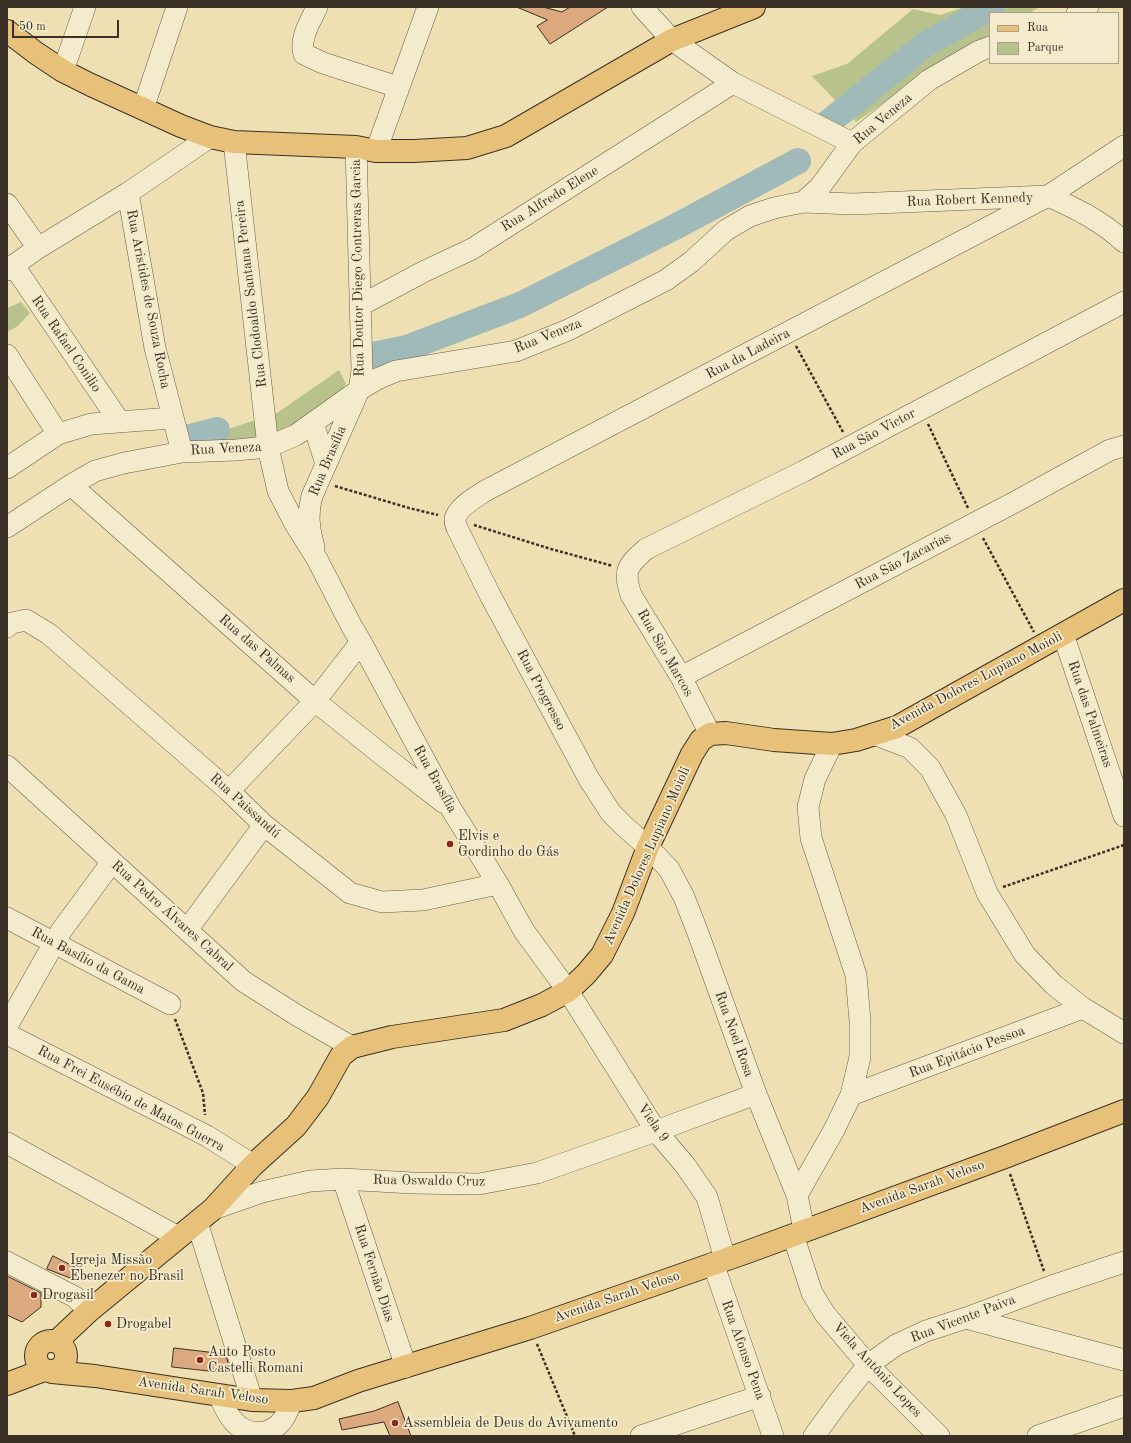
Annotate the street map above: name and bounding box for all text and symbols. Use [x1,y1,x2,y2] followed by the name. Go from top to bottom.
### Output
[14,12,121,38] scale bar
[989,12,1119,64] legend
[19,21,46,33] text: 50 m
[1027,22,1048,34] text: Rua
[1027,42,1063,54] text: Parque
[850,90,916,148] street label: Rua Veneza
[348,159,368,377] street label: Rua Doutor Diego Contreras Garcia
[498,162,602,236] street label: Rua Alfredo Elene
[906,189,1034,211] street label: Rua Robert Kennedy
[231,199,271,389] street label: Rua Clodoaldo Santana Pereira
[122,208,174,390] street label: Rua Aristides de Souza Rocha
[27,292,105,396] street label: Rua Rafael Conilio
[512,315,584,357] street label: Rua Veneza
[703,325,793,383] street label: Rua da Ladeira
[829,405,919,463] street label: Rua São Victor
[306,423,350,499] street label: Rua Brasília
[190,439,262,459] street label: Rua Veneza
[852,529,954,593] street label: Rua São Zacarias
[633,606,697,700] street label: Rua São Marcos
[215,611,299,687] street label: Rua das Palmas
[887,628,1065,734] street label: Avenida Dolores Lupiano Moioli
[513,647,569,733] street label: Rua Progresso
[1064,658,1116,770] street label: Rua das Palmeiras
[409,742,461,816] street label: Rua Brasília
[600,764,694,948] street label: Avenida Dolores Lupiano Moioli
[206,770,284,842] street label: Rua Paissandú
[458,828,559,860] place label: Elvis e Gordinho do Gás
[445,839,455,849] marker: Elvis e Gordinho do Gás
[108,857,236,975] street label: Rua Pedro Álvares Cabral
[28,924,148,998] street label: Rua Basílio da Gama
[711,989,757,1079] street label: Rua Noel Rosa
[907,1022,1027,1082] street label: Rua Epitácio Pessoa
[34,1042,228,1156] street label: Rua Frei Eusébio de Matos Guerra
[634,1101,672,1145] street label: Viela 9
[857,1157,987,1217] street label: Avenida Sarah Veloso
[373,1172,485,1190] street label: Rua Oswaldo Cruz
[350,1222,398,1324] street label: Rua Fernão Dias
[70,1252,184,1284] place label: Igreja Missão Ebenezer no Brasil
[57,1263,67,1273] marker: Igreja Missão Ebenezer no Brasil
[552,1268,682,1326] street label: Avenida Sarah Veloso
[42,1287,94,1303] place label: Drogasil
[29,1290,39,1300] marker: Drogasil
[908,1291,1018,1347] street label: Rua Vicente Paiva
[717,1298,769,1402] street label: Rua Afonso Pena
[116,1316,171,1332] place label: Drogabel
[103,1319,113,1329] marker: Drogabel
[829,1319,925,1421] street label: Viela Antônio Lopes
[208,1344,303,1376] place label: Auto Posto Castelli Romani
[195,1355,205,1365] marker: Auto Posto Castelli Romani
[137,1374,269,1408] street label: Avenida Sarah Veloso
[403,1415,618,1431] place label: Assembleia de Deus do Avivamento
[390,1418,400,1428] marker: Assembleia de Deus do Avivamento

